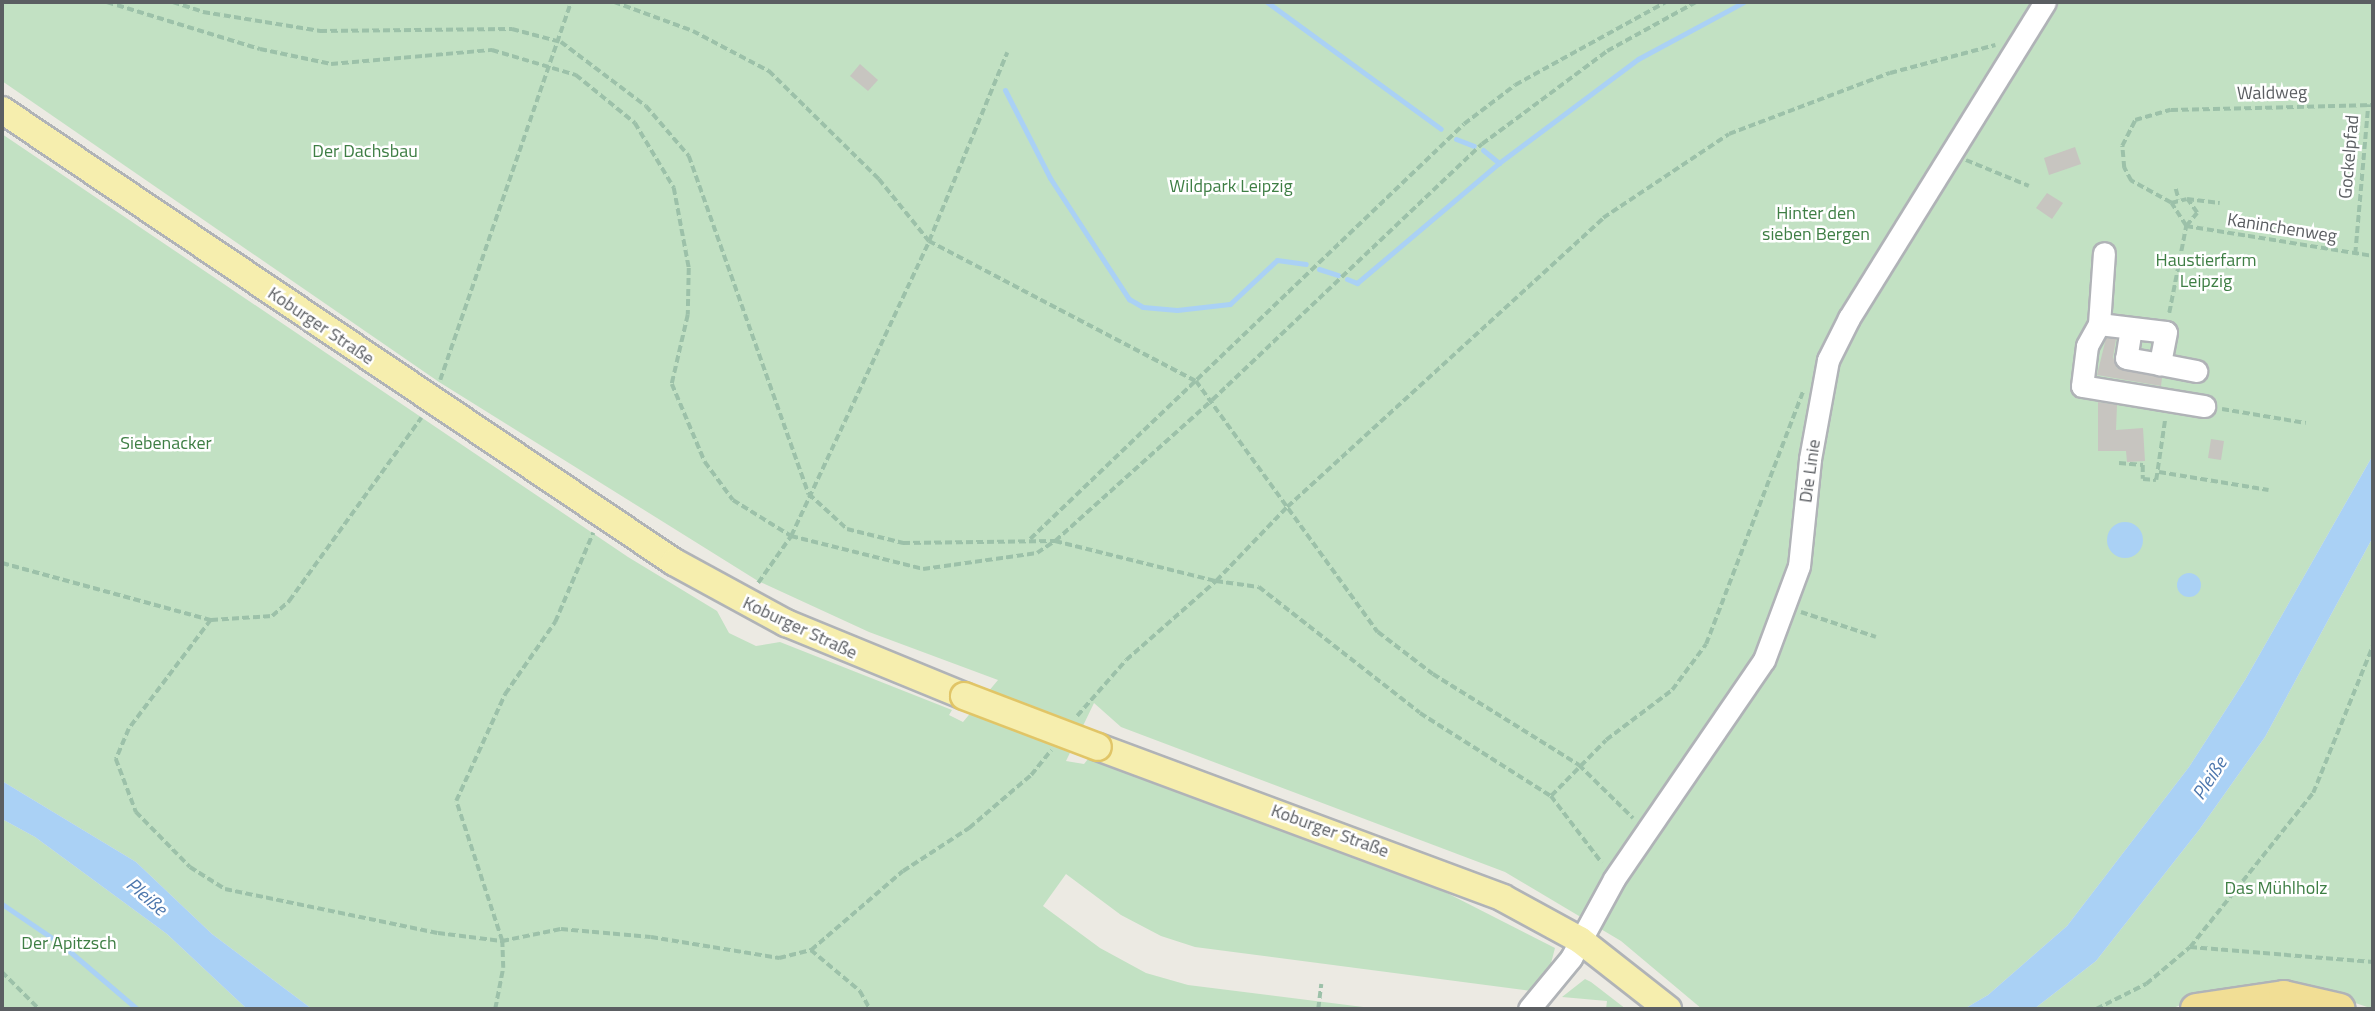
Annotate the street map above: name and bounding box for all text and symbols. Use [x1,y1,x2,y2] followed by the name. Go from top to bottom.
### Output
[2237,82,2307,104] street label: Waldweg
[2335,114,2363,200] street label: Gockelpfad
[312,140,418,162] park label: Der Dachsbau
[1169,175,1293,197] park label: Wildpark Leipzig
[1762,203,1870,246] park label: Hinter den sieben Bergen
[2226,209,2338,247] street label: Kaninchenweg
[2156,250,2256,292] park label: Haustierfarm Leipzig
[264,282,378,370] street label: Koburger Straße
[120,432,212,454] park label: Siebenacker
[1795,438,1825,504] street label: Die Linie
[739,592,861,664] street label: Koburger Straße
[2187,752,2231,804] water label: Pleiße
[1268,800,1392,862] street label: Koburger Straße
[122,872,172,920] water label: Pleiße
[2225,877,2327,899] park label: Das Mühlholz
[21,932,117,954] park label: Der Apitzsch

